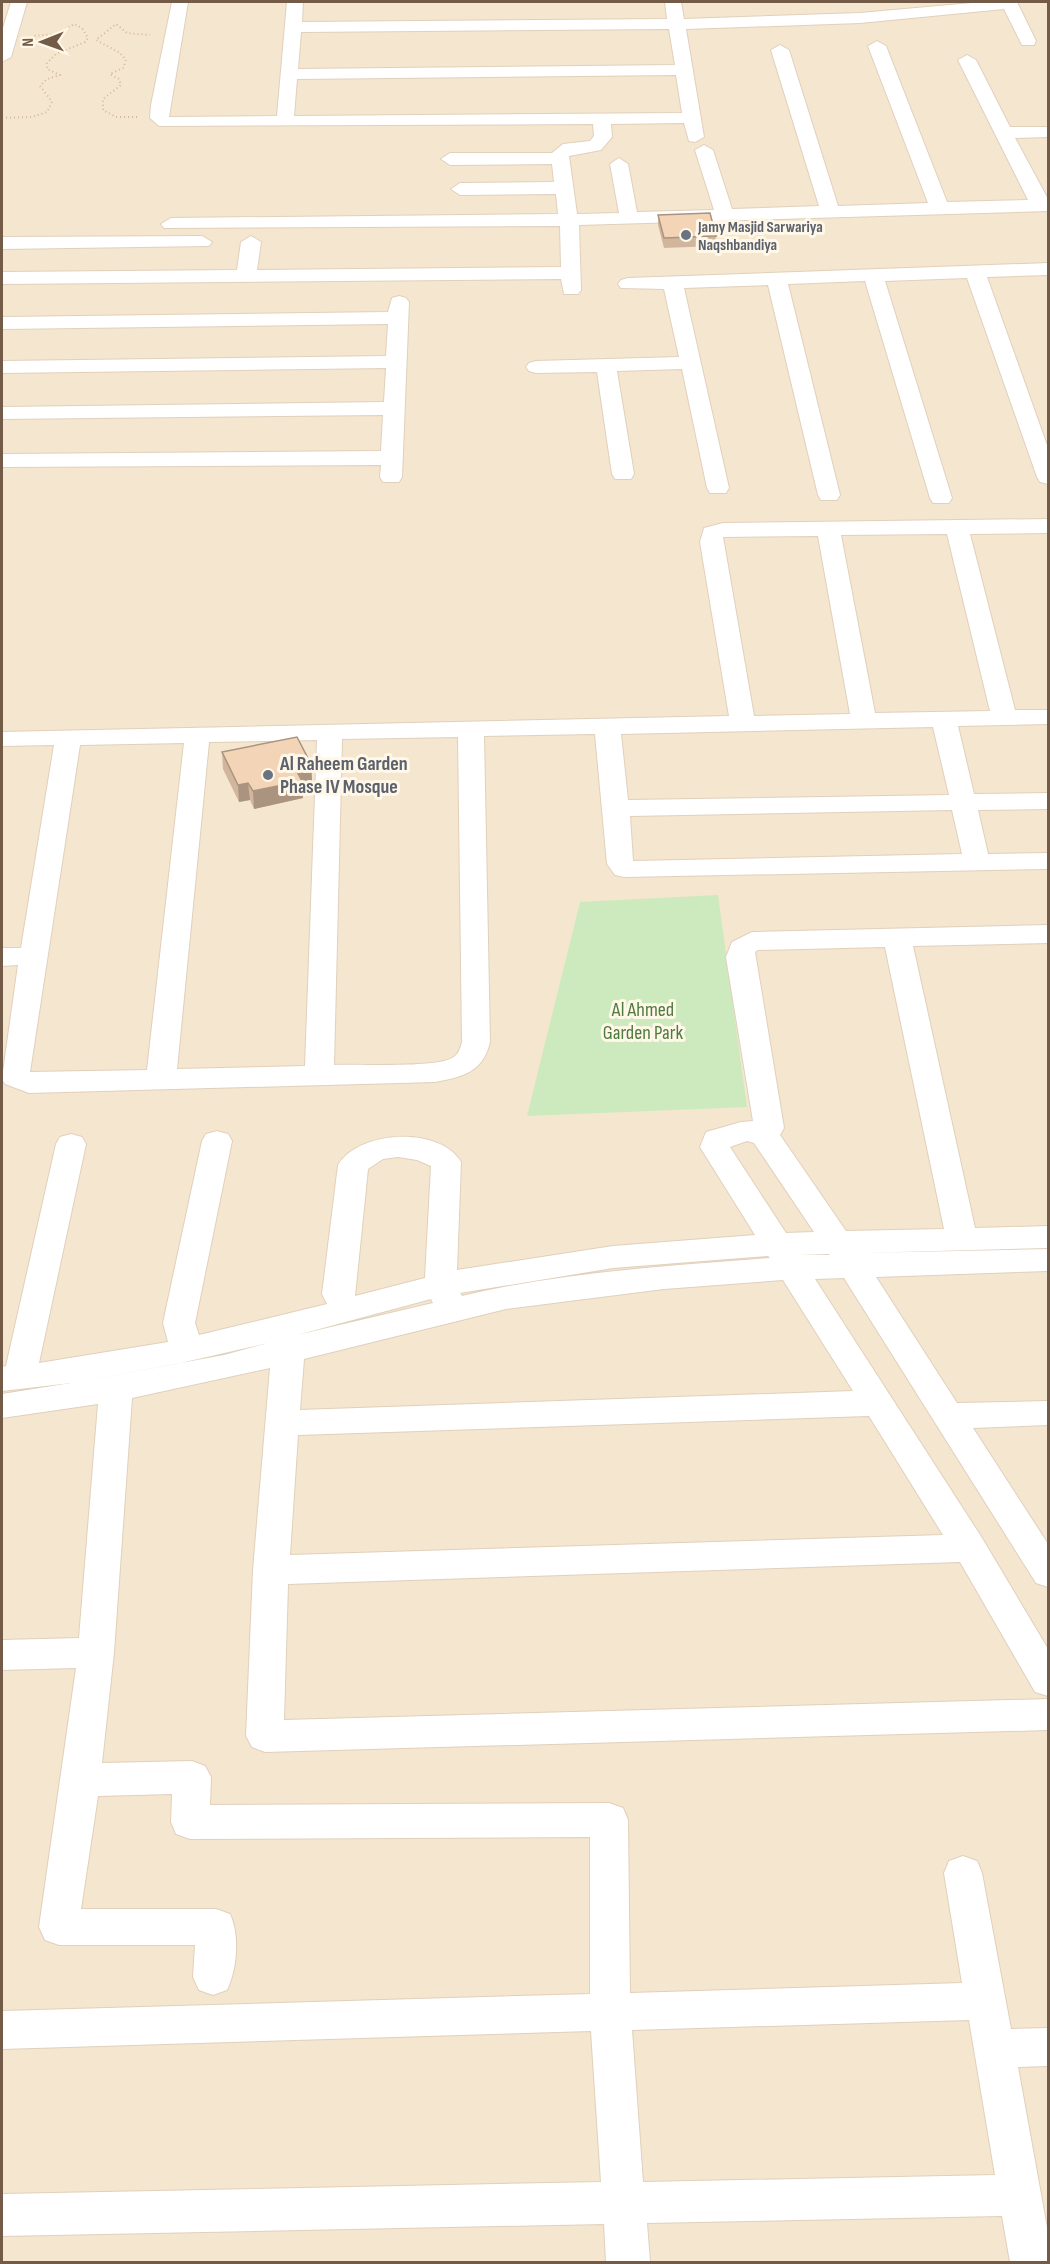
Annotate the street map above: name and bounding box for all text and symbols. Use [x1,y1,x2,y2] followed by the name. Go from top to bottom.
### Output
[12,12,72,72] north arrow
[19,38,38,47] text: N
[697,218,823,255] place label: Jamy Masjid Sarwariya Naqshbandiya
[679,228,693,242] marker: Jamy Masjid Sarwariya Naqshbandiya
[279,752,408,799] place label: Al Raheem Garden Phase IV Mosque
[261,768,275,782] marker: Al Raheem Garden Phase IV Mosque
[603,998,684,1045] park label: Al Ahmed Garden Park

